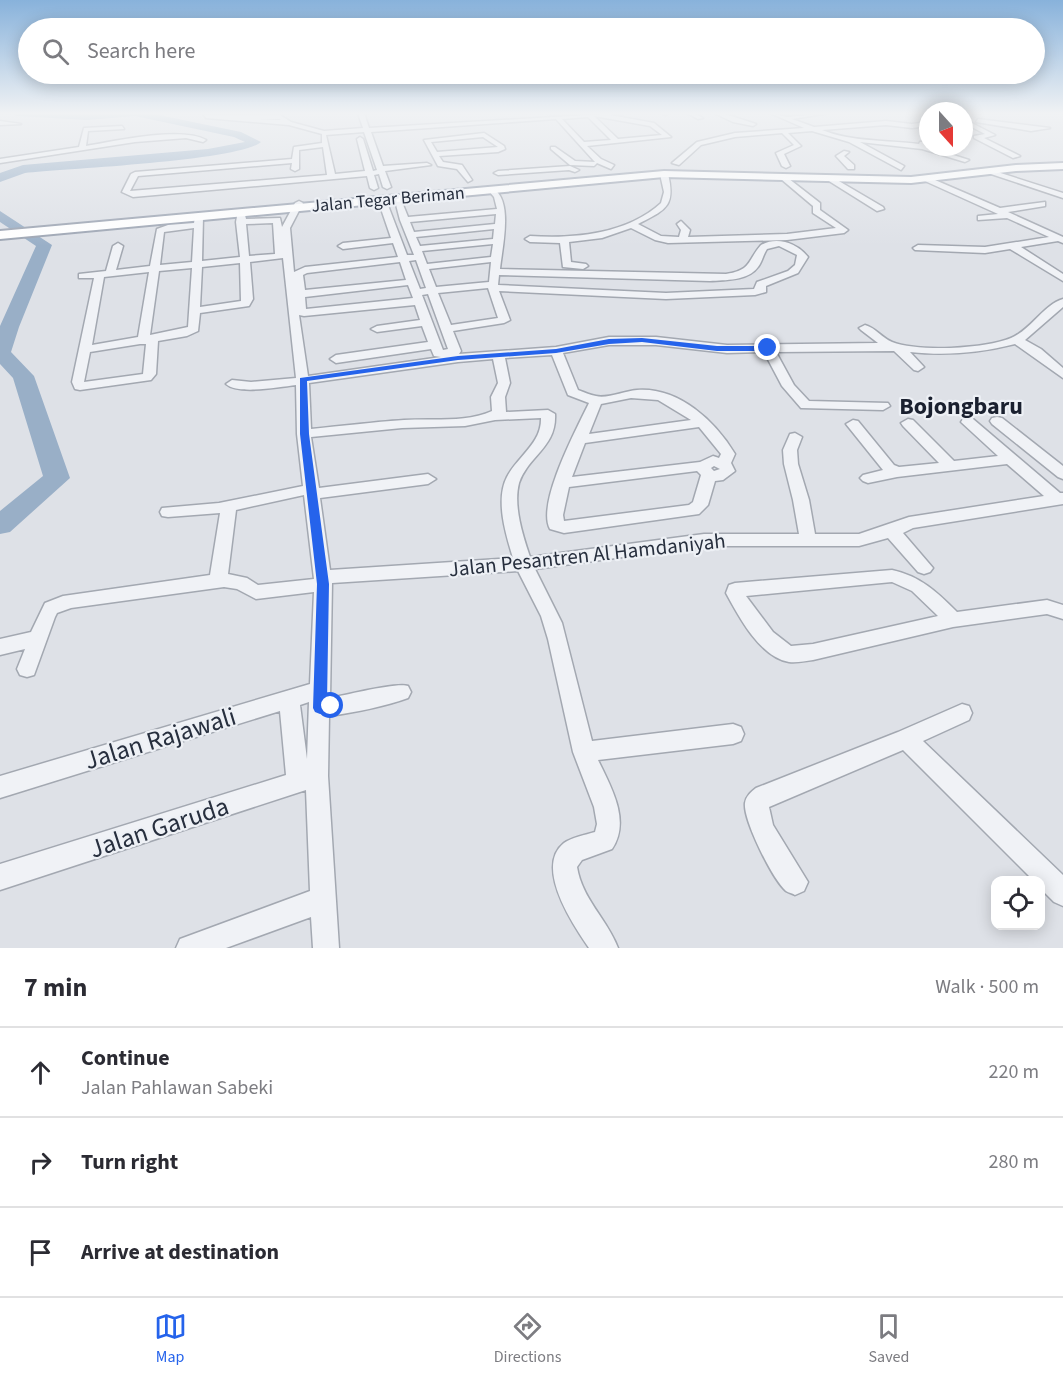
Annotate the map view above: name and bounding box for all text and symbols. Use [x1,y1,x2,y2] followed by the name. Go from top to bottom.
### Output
[18,18,1045,84] search box
[39,35,72,68] icon: search
[87,35,195,67] text: Search here
[919,102,973,156] north arrow
[310,180,466,219] street label: Jalan Tegar Beriman
[754,334,780,360] route end
[899,389,1023,424] district label: Bojongbaru
[447,526,727,584] street label: Jalan Pesantren Al Hamdaniyah
[317,692,343,718] route start
[80,698,240,779] street label: Jalan Rajawali
[85,788,234,867] street label: Jalan Garuda
[991,876,1045,930] map controls
[991,876,1045,930] button: locate
[24,969,87,1006] text: 7 min
[935,973,1039,1001] text: Walk · 500 m
[81,1042,170,1074] text: Continue
[24,1056,57,1089] icon: ahead
[989,1058,1039,1086] text: 220 m
[81,1074,273,1102] text: Jalan Pahlawan Sabeki
[24,1146,57,1179] icon: right
[81,1146,178,1178] text: Turn right
[989,1148,1039,1176] text: 280 m
[24,1236,57,1269] icon: arrive
[81,1236,279,1268] text: Arrive at destination
[154,1310,187,1368] tab: Map
[494,1310,561,1368] tab: Directions
[869,1310,909,1368] tab: Saved

